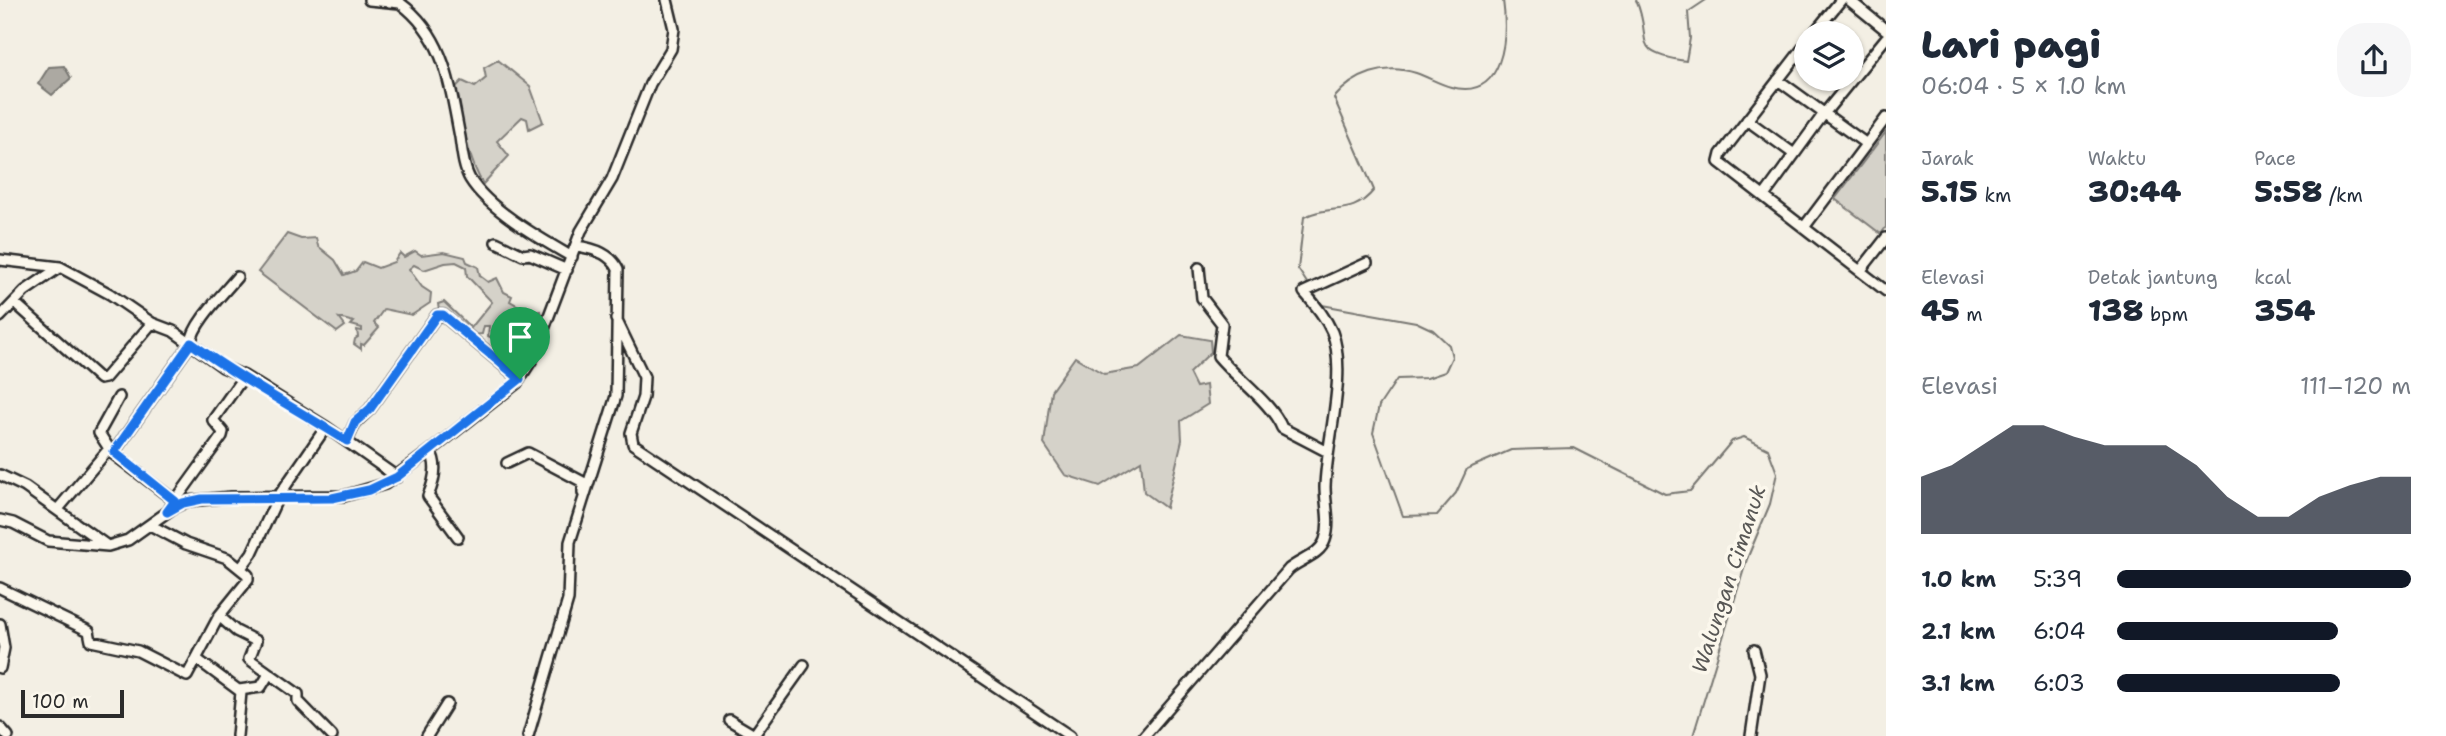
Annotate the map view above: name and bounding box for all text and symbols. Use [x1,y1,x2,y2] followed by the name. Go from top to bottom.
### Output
[1921,19,2101,70] text: Lari pagi
[1794,21,1864,91] map controls
[1794,21,1864,91] button: layers
[2337,23,2411,97] button: share
[1921,71,2126,101] text: 06:04 · 5 × 1.0 km
[1921,146,1974,171] text: Jarak
[2088,146,2146,171] text: Waktu
[2254,146,2296,171] text: Pace
[1921,171,1978,212] text: 5.15
[2088,171,2181,212] text: 30:44
[2254,171,2323,212] text: 5:58
[1978,183,2011,208] text: km
[2323,183,2363,208] text: /km
[1921,265,1985,290] text: Elevasi
[2088,265,2218,290] text: Detak jantung
[2254,265,2291,290] text: kcal
[1921,290,1960,331] text: 45
[2088,290,2143,331] text: 138
[2254,290,2315,331] text: 354
[1960,302,1983,327] text: m
[2143,302,2188,327] text: bpm
[490,307,550,379] pin
[501,318,539,356] icon: arrive
[1921,371,1998,401] text: Elevasi
[2300,371,2411,401] text: 111–120 m
[1685,481,1773,677] water label: Walungan Cimanuk
[1921,564,1996,594] text: 1.0 km
[2033,564,2082,594] text: 5:39
[1921,616,1995,646] text: 2.1 km
[2033,616,2085,646] text: 6:04
[1921,668,1995,698] text: 3.1 km
[2033,668,2085,698] text: 6:03
[21,687,124,719] scale bar
[32,689,89,714] text: 100 m

